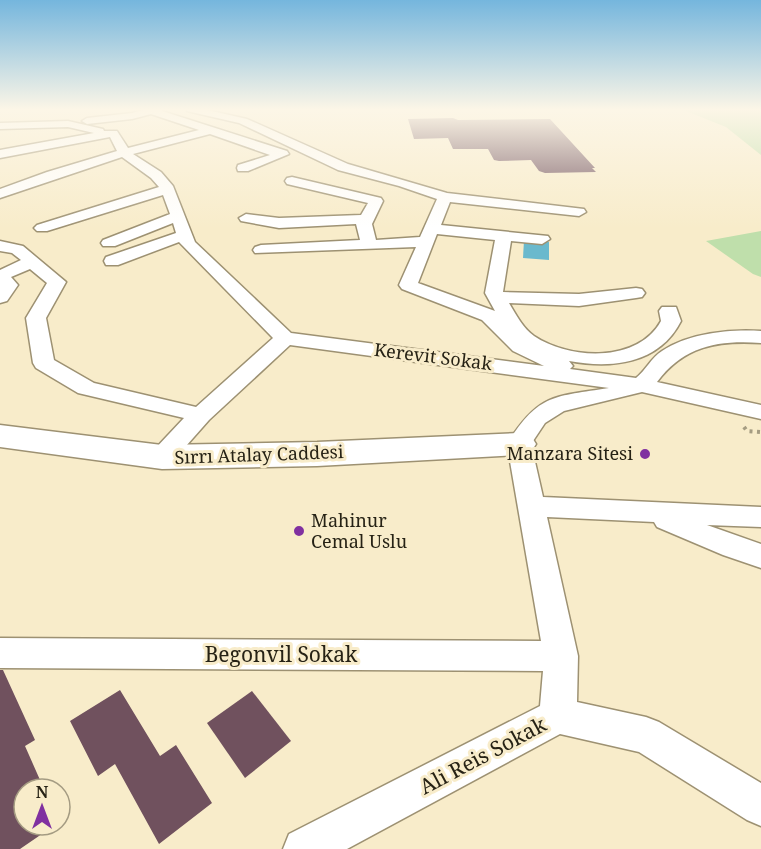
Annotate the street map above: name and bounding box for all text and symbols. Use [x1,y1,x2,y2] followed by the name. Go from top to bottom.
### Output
[373,337,494,375] street label: Kerevit Sokak
[174,439,344,469] street label: Sırrı Atalay Caddesi
[507,441,633,465] place label: Manzara Sitesi
[638,447,652,461] marker: Manzara Sitesi
[311,508,408,553] place label: Mahinur Cemal Uslu
[292,524,306,538] marker: Mahinur Cemal Uslu
[205,640,358,668] street label: Begonvil Sokak
[414,710,552,800] street label: Ali Reis Sokak
[12,777,72,837] north arrow
[36,781,49,803] text: N

